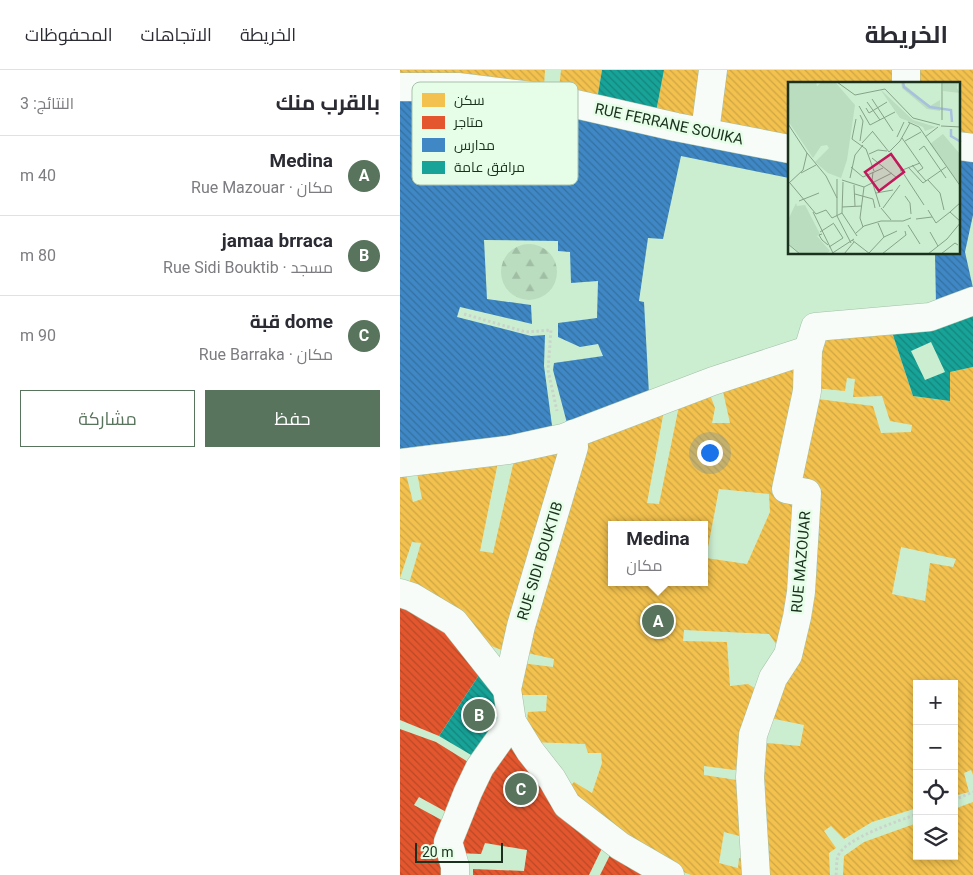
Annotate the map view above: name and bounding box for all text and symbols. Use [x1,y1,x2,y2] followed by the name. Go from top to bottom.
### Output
[865,21,948,49] text: الخريطة
[25,24,113,45] text: المحفوظات
[141,24,212,45] text: الاتجاهات
[240,24,296,45] text: الخريطة
[412,82,578,185] legend
[788,82,960,255] inset map
[276,91,380,115] text: بالقرب منك
[454,92,485,108] text: سكن
[20,94,74,113] text: النتائج: 3
[593,99,745,149] street label: RUE FERRANE SOUIKA
[453,114,483,130] text: متاجر
[454,137,495,153] text: مدارس
[270,149,333,172] text: Medina
[454,159,525,176] text: مرافق عامة
[20,166,56,185] text: 40 m
[359,166,369,185] text: A
[191,178,333,197] text: مكان · Rue Mazouar
[222,229,333,252] text: jamaa brraca
[20,246,56,265] text: 80 m
[359,246,369,265] text: B
[163,258,333,277] text: مسجد · Rue Sidi Bouktib
[250,310,333,333] text: dome قبة
[20,326,56,345] text: 90 m
[359,326,369,345] text: C
[199,345,333,364] text: مكان · Rue Barraka
[20,390,195,447] button: مشاركة
[205,390,380,447] button: حفظ
[697,440,723,466] your location
[513,500,567,622] street label: RUE SIDI BOUKTIB
[788,510,814,614] street label: RUE MAZOUAR
[608,521,708,586] popup
[626,527,690,550] text: Medina
[626,556,662,575] text: مكان
[642,602,674,640] pin: A
[913,680,958,860] map controls
[913,680,958,725] button: +
[463,696,495,734] pin: B
[913,725,958,770] button: −
[505,770,537,808] pin: C
[913,770,958,815] button: locate
[913,815,958,860] button: layers
[415,840,502,863] scale bar
[422,844,454,860] text: 20 m

